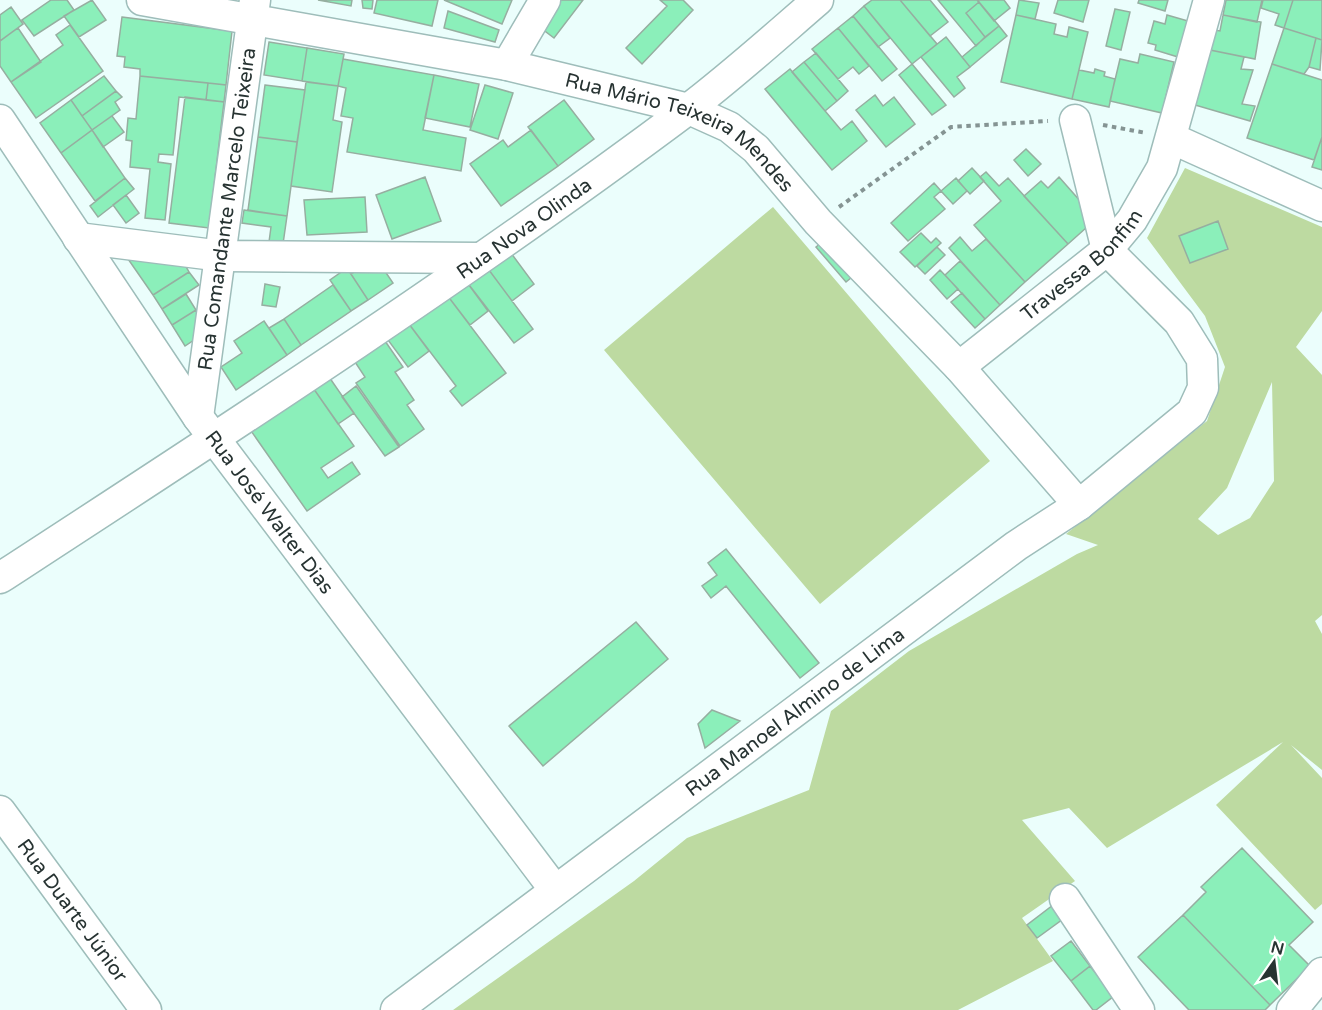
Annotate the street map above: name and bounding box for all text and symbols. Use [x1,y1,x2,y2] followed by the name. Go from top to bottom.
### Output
[193,46,261,372] street label: Rua Comandante Marcelo Teixeira
[563,68,798,197] street label: Rua Mário Teixeira Mendes
[452,173,597,285] street label: Rua Nova Olinda
[1016,206,1148,326] street label: Travessa Bonfim
[200,426,338,599] street label: Rua José Walter Dias
[681,623,910,802] street label: Rua Manoel Almino de Lima
[12,835,133,987] street label: Rua Duarte Júnior
[1244,932,1304,992] north arrow
[1269,937,1286,960] text: N

